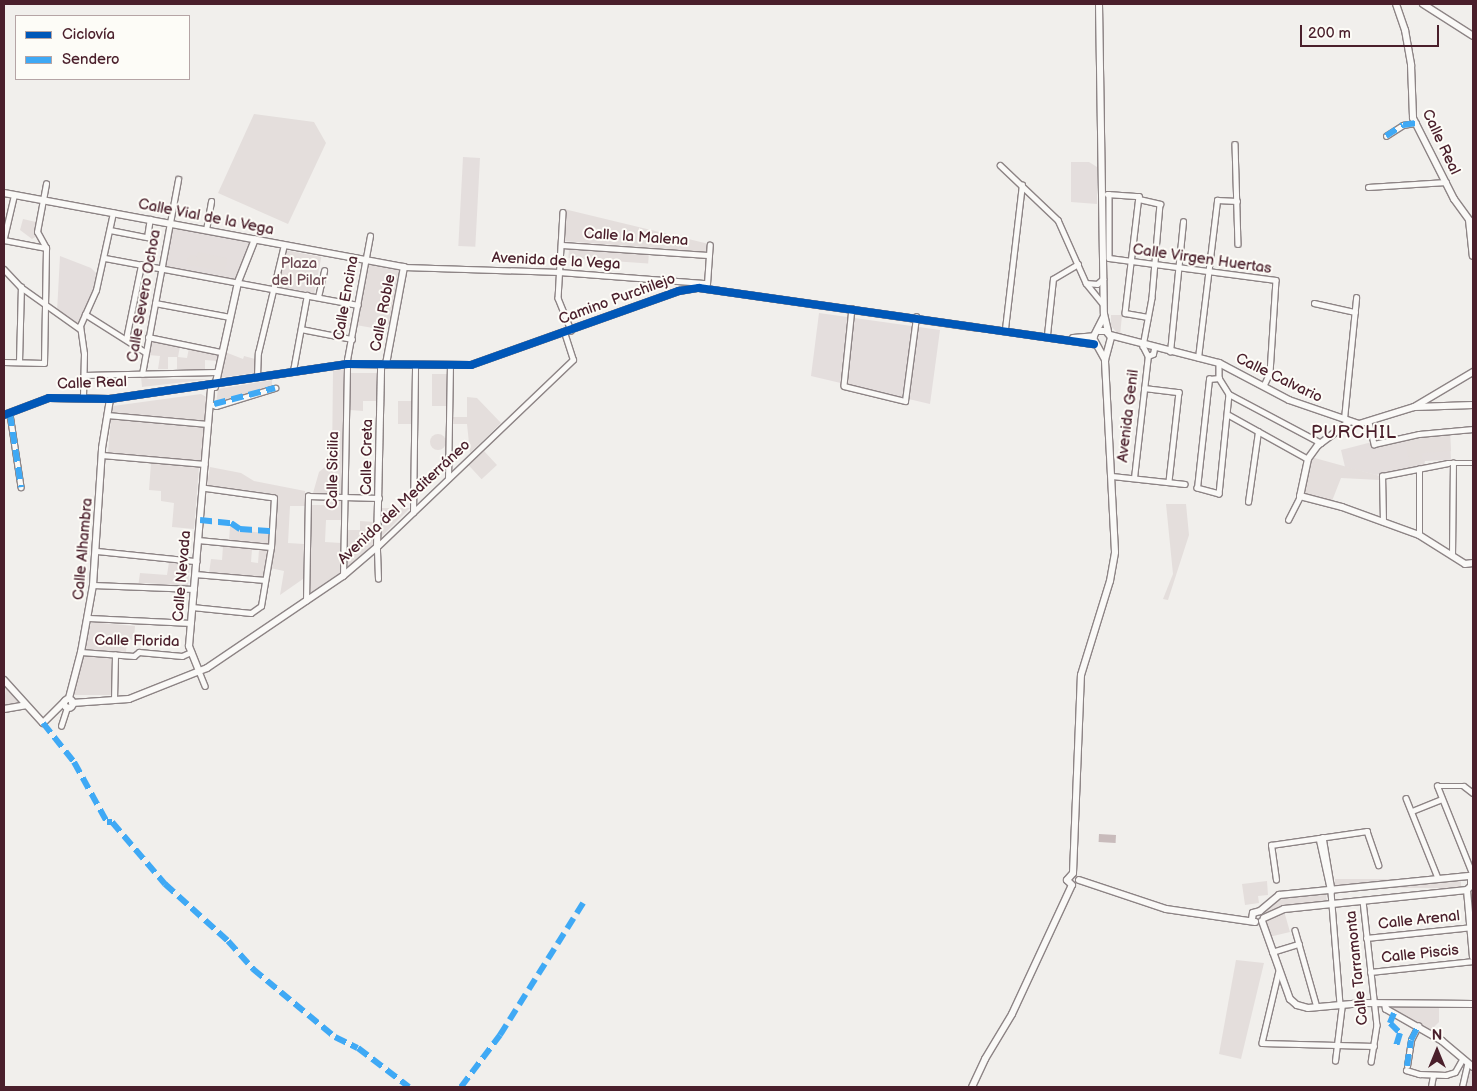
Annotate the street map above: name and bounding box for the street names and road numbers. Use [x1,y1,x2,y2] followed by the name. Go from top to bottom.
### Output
[1418,106,1464,178] street label: Calle Real
[136,195,276,239] street label: Calle Vial de la Vega
[583,224,689,250] street label: Calle la Malena
[123,228,165,364] street label: Calle Severo Ochoa
[1131,240,1273,278] street label: Calle Virgen Huertas
[491,249,621,273] street label: Avenida de la Vega
[330,254,362,342] street label: Calle Encina
[556,270,678,328] street label: Camino Purchilejo
[367,273,399,353] street label: Calle Roble
[1233,349,1325,407] street label: Calle Calvario
[1113,369,1143,463] street label: Avenida Genil
[57,373,127,393] street label: Calle Real
[357,419,377,495] street label: Calle Creta
[323,431,343,509] street label: Calle Sicilia
[334,436,474,568] street label: Avenida del Mediterráneo
[70,497,96,601] street label: Calle Alhambra
[169,530,195,622] street label: Calle Nevada
[94,631,180,651] street label: Calle Florida
[1377,907,1461,933] street label: Calle Arenal
[1342,910,1372,1026] street label: Calle Tarramonta
[1380,941,1460,967] street label: Calle Piscis

